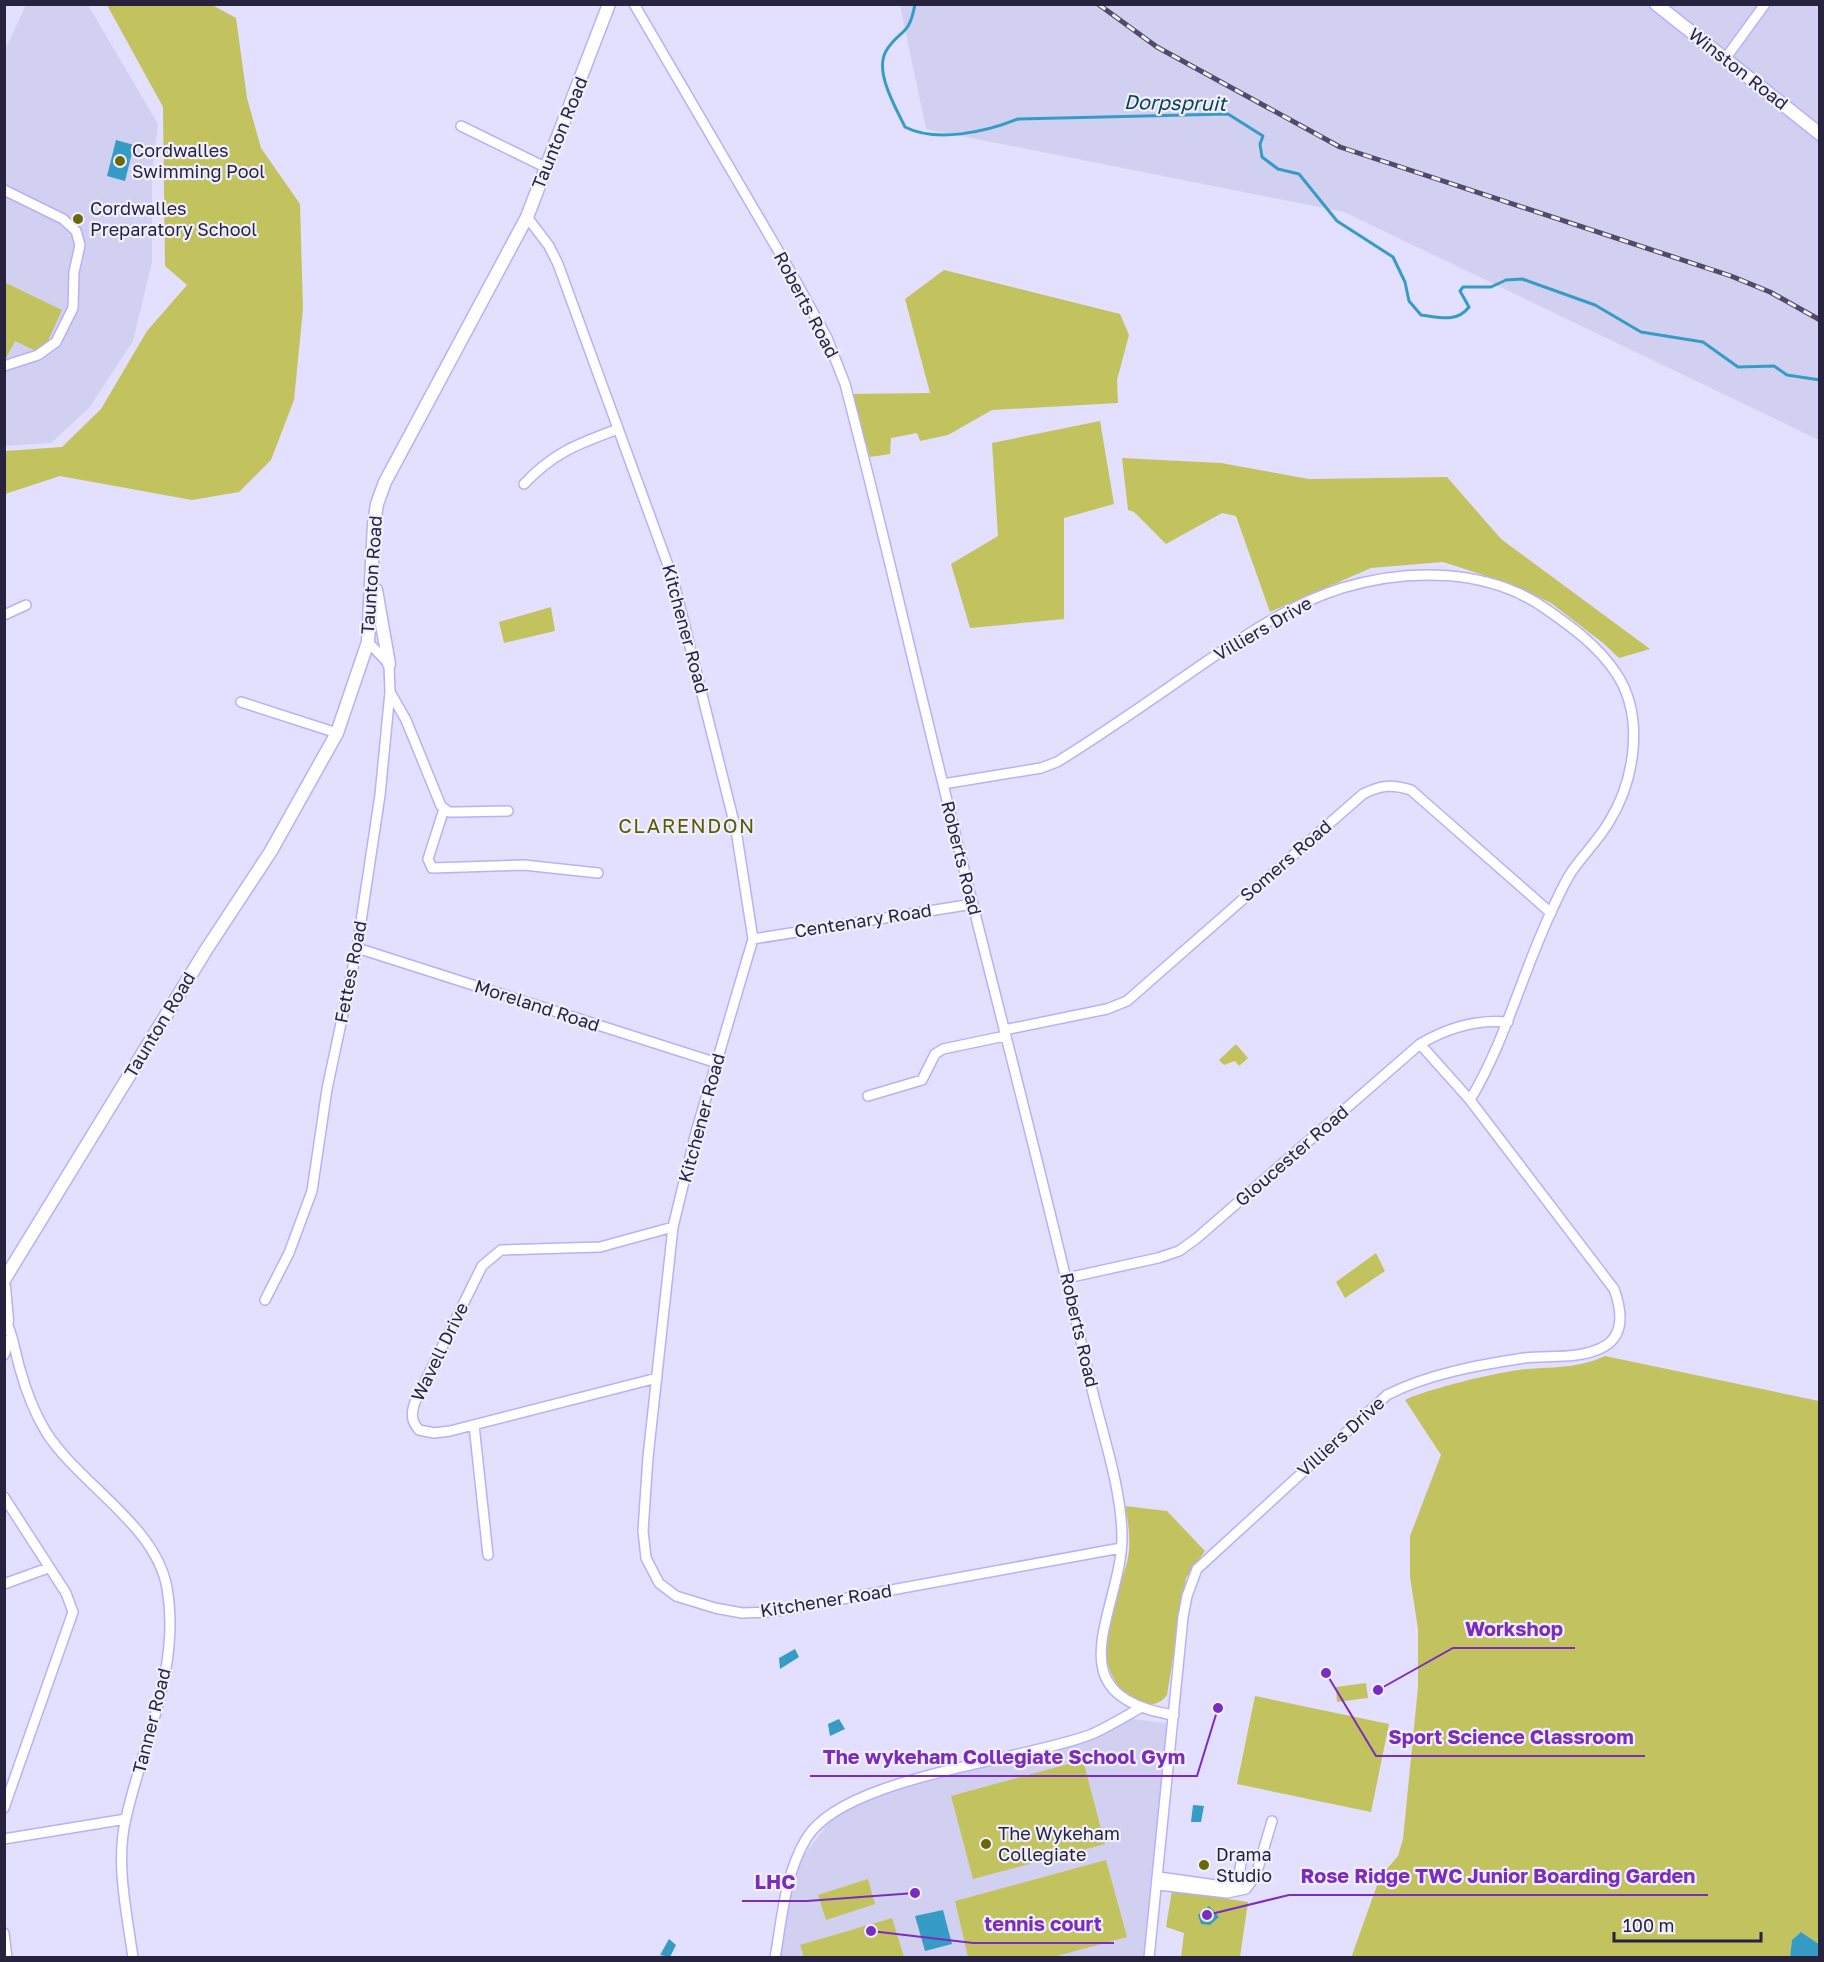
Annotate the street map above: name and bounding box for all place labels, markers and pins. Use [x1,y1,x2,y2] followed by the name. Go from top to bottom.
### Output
[132,139,265,182] place label: Cordwalles Swimming Pool
[113,154,127,168] marker: Cordwalles Swimming Pool
[90,197,257,240] place label: Cordwalles Preparatory School
[71,212,85,226] marker: Cordwalles Preparatory School
[1453,1610,1575,1648] callout: Workshop
[1376,1718,1645,1756] callout: Sport Science Classroom
[810,1738,1197,1776] callout: The wykeham Collegiate School Gym
[998,1822,1120,1865] place label: The Wykeham Collegiate
[979,1837,993,1851] marker: The Wykeham Collegiate
[1216,1843,1272,1886] place label: Drama Studio
[1289,1857,1708,1895] callout: Rose Ridge TWC Junior Boarding Garden
[1197,1858,1211,1872] marker: Drama Studio
[742,1863,807,1901] callout: LHC
[973,1905,1114,1943] callout: tennis court

